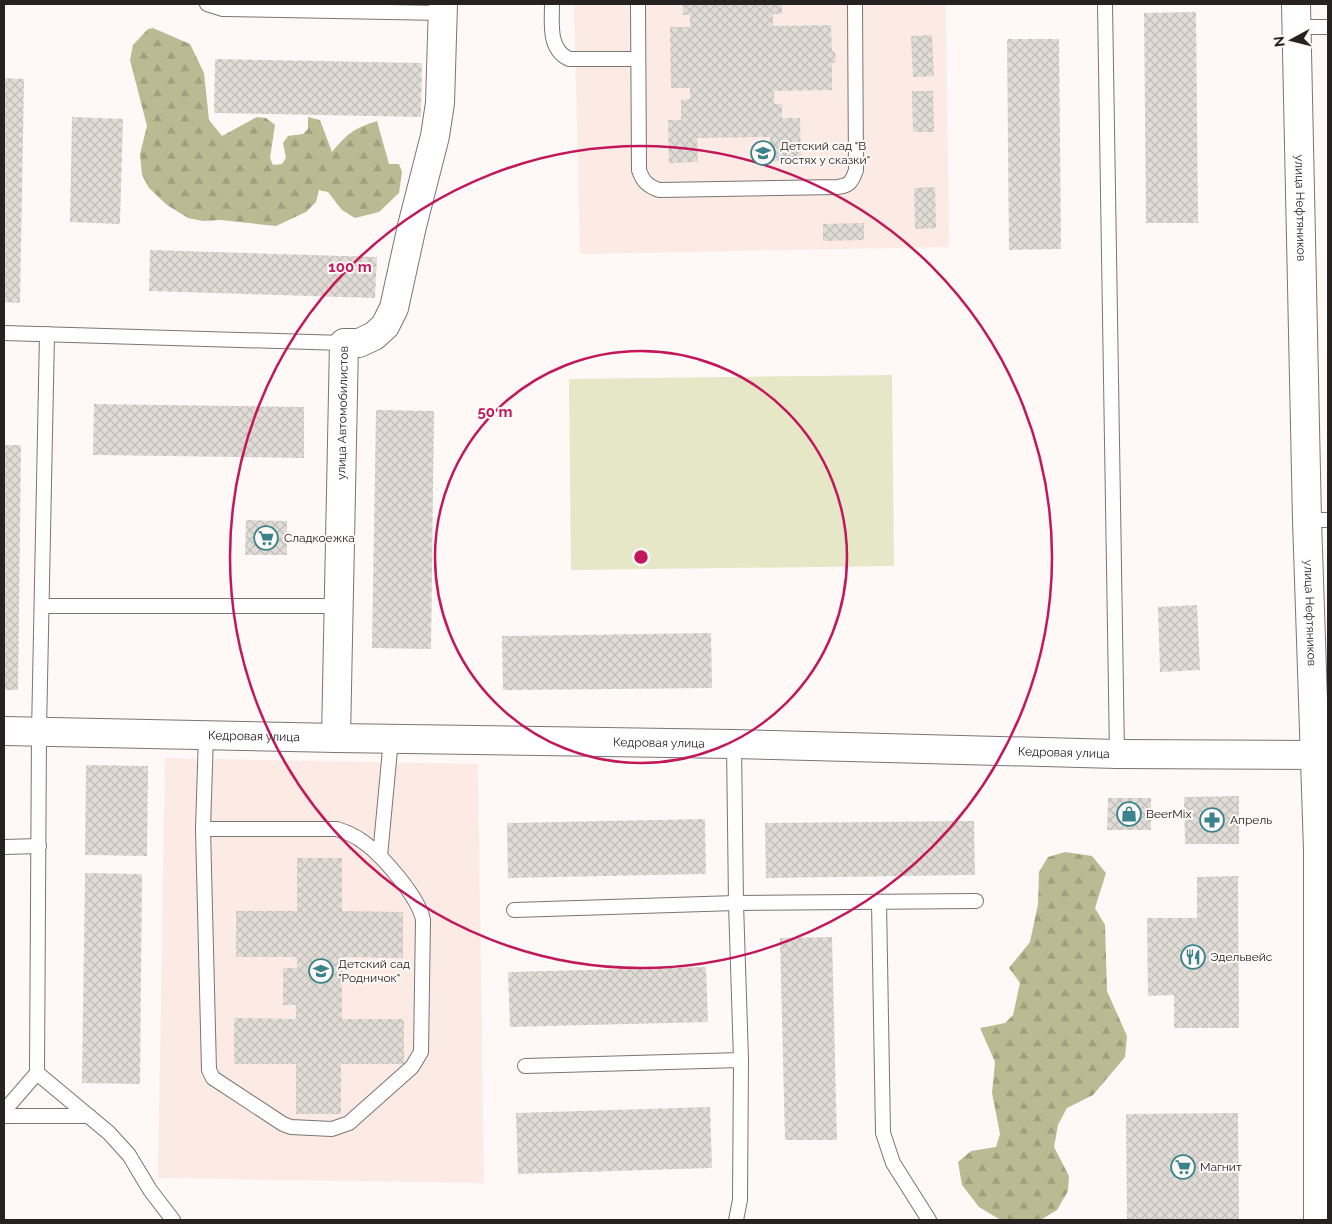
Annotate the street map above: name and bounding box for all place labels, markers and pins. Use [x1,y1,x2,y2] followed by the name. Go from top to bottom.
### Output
[780,139,870,167] place label: Детский сад "В гостях у сказки"
[750,140,776,166] school or university icon: Детский сад "В гостях у сказки"
[253,525,279,551] supermarket icon: Сладкоежка
[284,531,355,545] place label: Сладкоежка
[632,548,650,566] centre of rings
[1116,801,1142,827] shop icon: BeerMix
[1146,807,1191,821] place label: BeerMix
[1199,807,1225,833] pharmacy icon: Апрель
[1230,813,1272,827] place label: Апрель
[1180,944,1206,970] restaurant icon: Эдельвейс
[1210,950,1273,964] place label: Эдельвейс
[338,957,410,985] place label: Детский сад "Родничок"
[308,958,334,984] school or university icon: Детский сад "Родничок"
[1170,1154,1196,1180] supermarket icon: Магнит
[1200,1160,1242,1174] place label: Магнит

